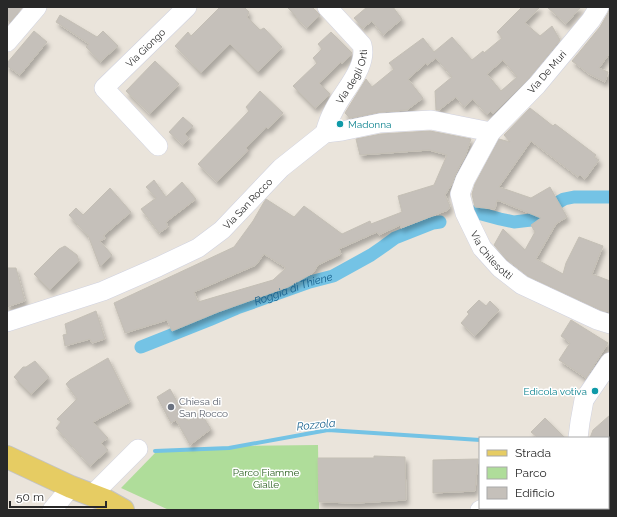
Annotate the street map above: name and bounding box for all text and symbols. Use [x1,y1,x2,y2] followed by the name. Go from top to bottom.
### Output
[123,26,167,69] street label: Via Giongo
[525,48,569,96] street label: Via De Muri
[333,49,368,105] street label: Via degli Orti
[335,119,345,129] marker: Madonna
[348,119,391,130] place label: Madonna
[221,176,274,231] street label: Via San Rocco
[469,229,515,281] street label: Via Chilesotti
[252,270,334,308] water label: Roggia di Thiene
[524,386,587,397] place label: Edicola votiva
[590,386,600,396] marker: Edicola votiva
[179,396,228,419] place label: Chiesa di San Rocco
[166,402,176,412] marker: Chiesa di San Rocco
[296,416,336,433] water label: Rozzola
[479,437,609,509] legend
[515,446,551,460] text: Strada
[515,466,547,480] text: Parco
[233,467,299,490] park label: Parco Fiamme Gialle
[10,483,106,509] scale bar
[515,486,555,500] text: Edificio
[16,490,44,504] text: 50 m

